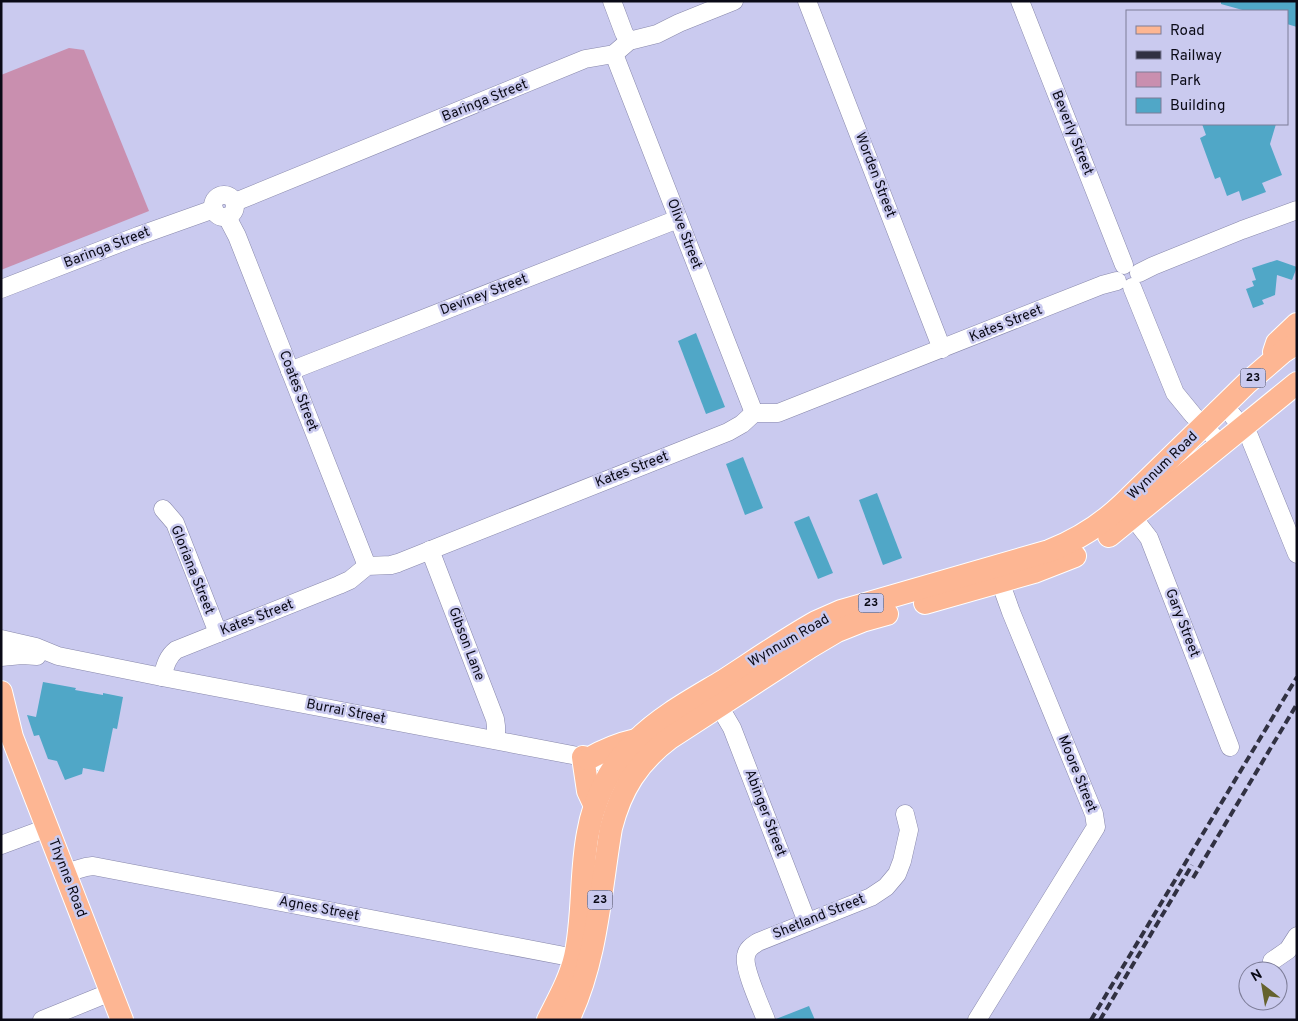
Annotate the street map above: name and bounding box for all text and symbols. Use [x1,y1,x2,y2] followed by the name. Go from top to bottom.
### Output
[1126,10,1288,125] legend
[1170,22,1205,41] text: Road
[1170,47,1222,66] text: Railway
[1170,72,1201,91] text: Park
[440,76,530,126] street label: Baringa Street
[1047,88,1097,178] street label: Beverly Street
[1170,97,1225,116] text: Building
[851,130,899,220] street label: Worden Street
[663,196,705,272] street label: Olive Street
[61,224,153,272] street label: Baringa Street
[438,271,530,319] street label: Deviney Street
[967,302,1045,346] street label: Kates Street
[275,348,321,434] street label: Coates Street
[1240,368,1266,388] road number: 23
[1124,428,1202,504] street label: Wynnum Road
[593,448,671,492] street label: Kates Street
[166,523,218,617] street label: Gloriana Street
[1161,586,1203,660] street label: Gary Street
[858,594,884,612] road number: 23
[218,596,296,640] street label: Kates Street
[444,605,488,683] street label: Gibson Lane
[745,611,833,671] street label: Wynnum Road
[305,696,387,728] street label: Burrai Street
[1054,733,1100,815] street label: Moore Street
[741,767,789,859] street label: Abinger Street
[44,836,90,920] street label: Thynne Road
[588,890,612,910] road number: 23
[770,891,868,943] street label: Shetland Street
[278,893,360,925] street label: Agnes Street
[1238,961,1288,1011] north arrow
[1248,966,1266,986] text: N

